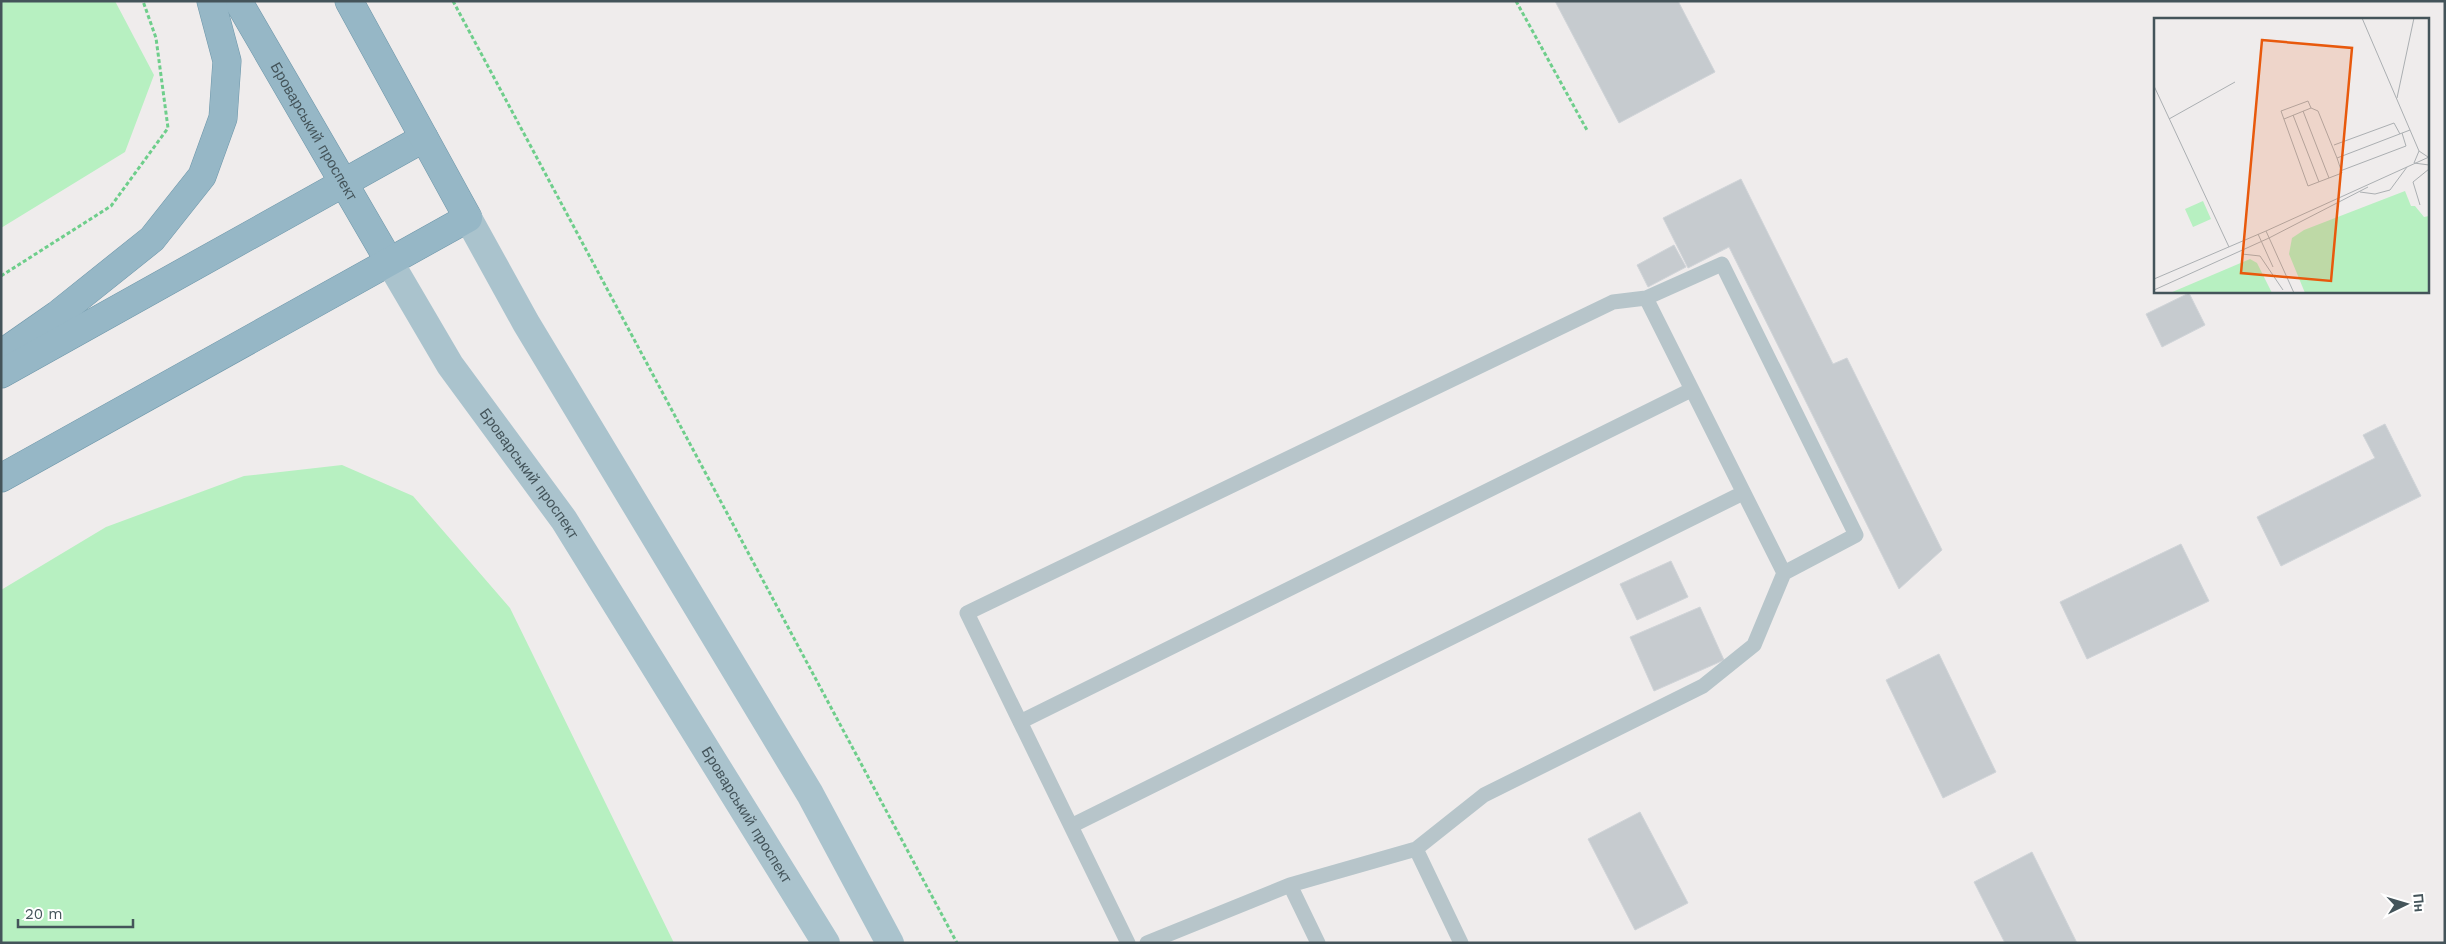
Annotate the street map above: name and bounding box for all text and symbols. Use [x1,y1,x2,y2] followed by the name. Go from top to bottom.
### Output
[2154,18,2428,292] inset map
[267,59,361,204] street label: Броварський проспект
[476,405,583,542] street label: Броварський проспект
[698,743,796,887] street label: Броварський проспект
[2381,879,2431,929] north arrow
[2410,893,2428,913] text: Пн
[18,896,132,928] scale bar
[25,905,63,923] text: 20 m

